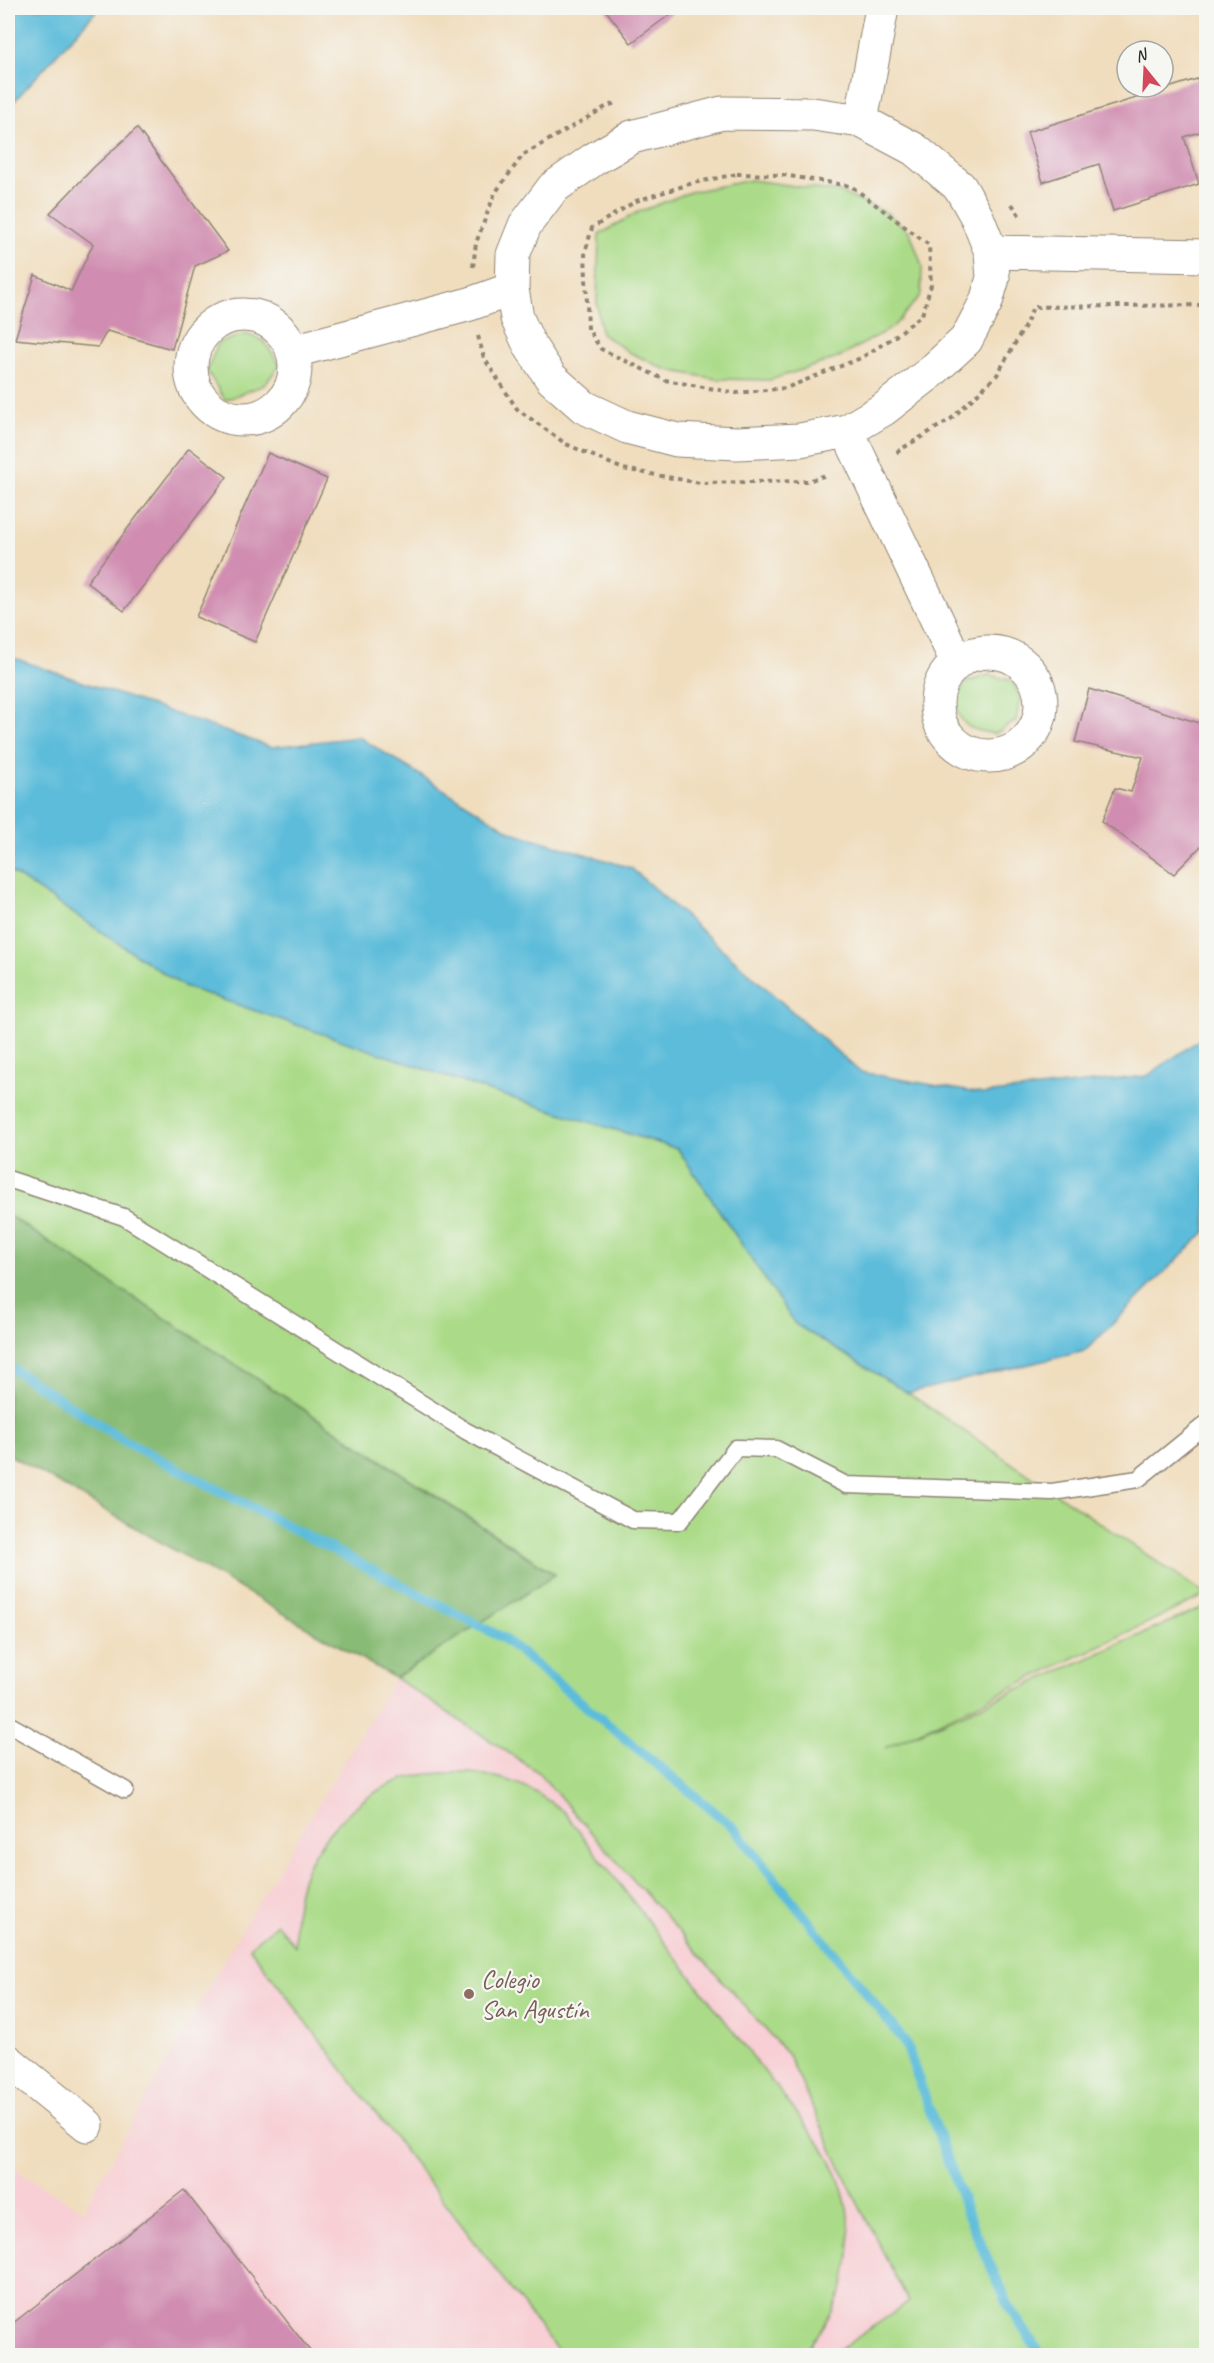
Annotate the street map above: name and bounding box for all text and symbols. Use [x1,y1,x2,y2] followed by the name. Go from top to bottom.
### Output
[1115,39,1175,99] north arrow
[1133,44,1151,67] text: N
[481,1963,590,2026] place label: Colegio San Agustín
[462,1987,476,2001] marker: Colegio San Agustín

